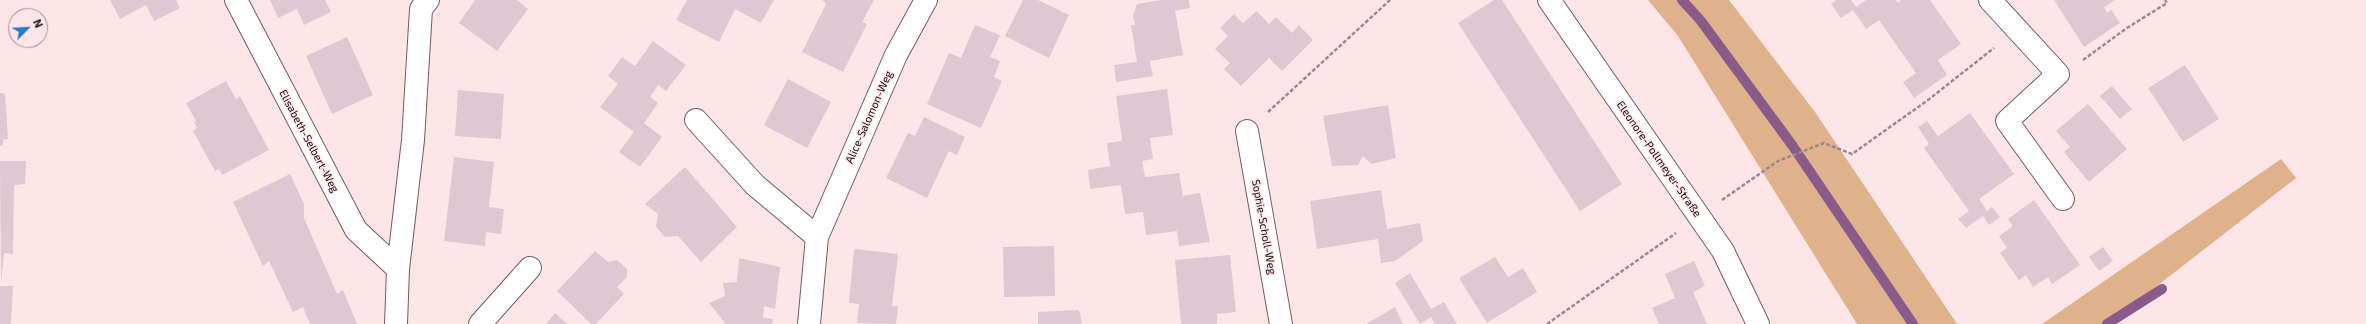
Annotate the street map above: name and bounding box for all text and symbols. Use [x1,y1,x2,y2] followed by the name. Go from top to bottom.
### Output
[8,8,48,48] north arrow
[31,17,46,30] text: N
[843,69,895,165] street label: Alice-Salomon-Weg
[276,87,342,195] street label: Elisabeth-Selbert-Weg
[1614,98,1704,220] street label: Eleonore-Pollmeyer-Straße
[1249,178,1279,276] street label: Sophie-Scholl-Weg

